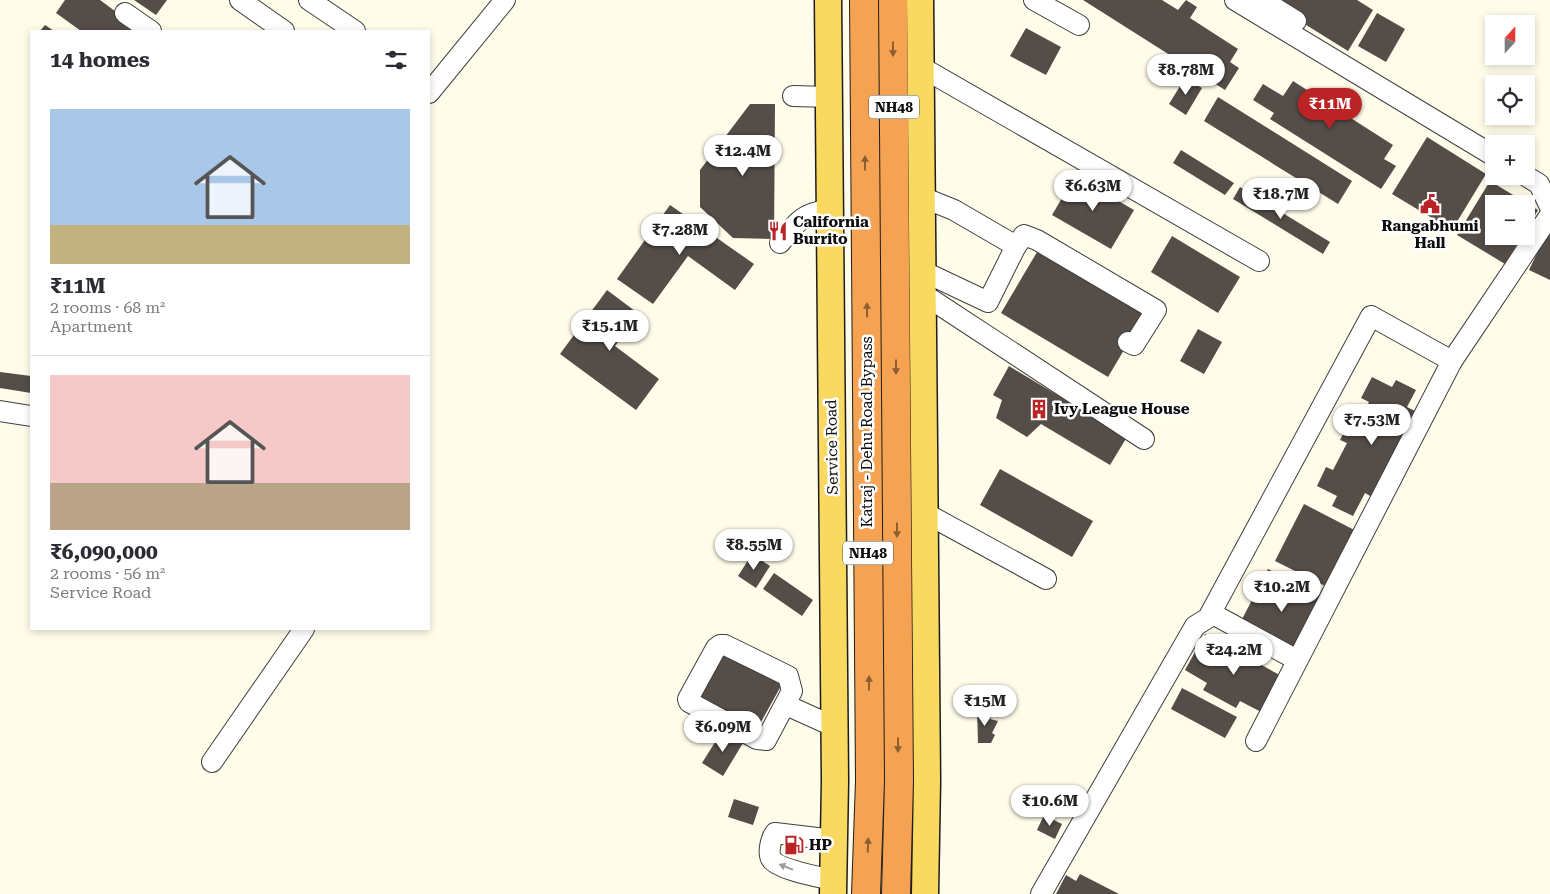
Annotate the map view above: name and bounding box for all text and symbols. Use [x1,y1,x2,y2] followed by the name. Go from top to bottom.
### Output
[1485,15,1535,65] north arrow
[1485,15,1535,245] map controls
[890,41,898,57] one-way arrow
[382,46,410,74] icon: filters
[50,48,150,72] text: 14 homes
[1145,54,1227,96] pin: ₹8.78M
[1158,60,1214,79] text: ₹8.78M
[1485,75,1535,125] button: locate
[1300,88,1360,130] pin: ₹11M
[1309,94,1351,113] text: ₹11M
[869,95,919,118] road number: NH48
[702,134,784,177] pin: ₹12.4M
[1485,135,1535,185] button: +
[715,141,771,160] text: ₹12.4M
[185,142,275,232] icon: home
[861,155,869,171] one-way arrow
[1052,170,1134,212] pin: ₹6.63M
[1065,176,1121,195] text: ₹6.63M
[1240,178,1322,220] pin: ₹18.7M
[1253,184,1309,203] text: ₹18.7M
[1419,193,1441,215] public building icon: Rangabhumi Hall
[1485,195,1535,245] button: −
[793,213,869,248] place label: California Burrito
[639,214,721,256] pin: ₹7.28M
[1381,217,1479,252] place label: Rangabhumi Hall
[652,220,708,239] text: ₹7.28M
[767,220,789,242] restaurant icon: California Burrito
[50,274,106,298] text: ₹11M
[50,298,165,317] text: 2 rooms · 68 m²
[863,302,871,318] one-way arrow
[569,310,651,352] pin: ₹15.1M
[582,316,638,335] text: ₹15.1M
[50,317,133,336] text: Apartment
[858,336,876,528] street label: Katraj - Dehu Road Bypass
[892,360,900,376] one-way arrow
[1028,398,1050,420] building icon: Ivy League House
[822,399,842,495] street label: Service Road
[1054,400,1190,418] place label: Ivy League House
[1331,404,1413,446] pin: ₹7.53M
[185,407,275,497] icon: home
[1344,410,1400,429] text: ₹7.53M
[893,522,901,538] one-way arrow
[713,528,795,571] pin: ₹8.55M
[726,535,782,554] text: ₹8.55M
[50,540,158,564] text: ₹6,090,000
[843,542,893,564] road number: NH48
[50,564,165,583] text: 2 rooms · 56 m²
[1241,570,1323,613] pin: ₹10.2M
[1254,577,1310,596] text: ₹10.2M
[50,583,151,602] text: Service Road
[1193,634,1275,676] pin: ₹24.2M
[1206,640,1262,659] text: ₹24.2M
[865,675,873,691] one-way arrow
[955,684,1015,727] pin: ₹15M
[964,691,1006,710] text: ₹15M
[682,710,764,753] pin: ₹6.09M
[695,717,751,736] text: ₹6.09M
[894,737,902,753] one-way arrow
[1009,784,1091,827] pin: ₹10.6M
[1022,791,1078,810] text: ₹10.6M
[783,834,805,856] fuel station icon: HP
[809,836,832,854] place label: HP
[864,837,872,853] one-way arrow
[779,863,794,870] one-way arrow

